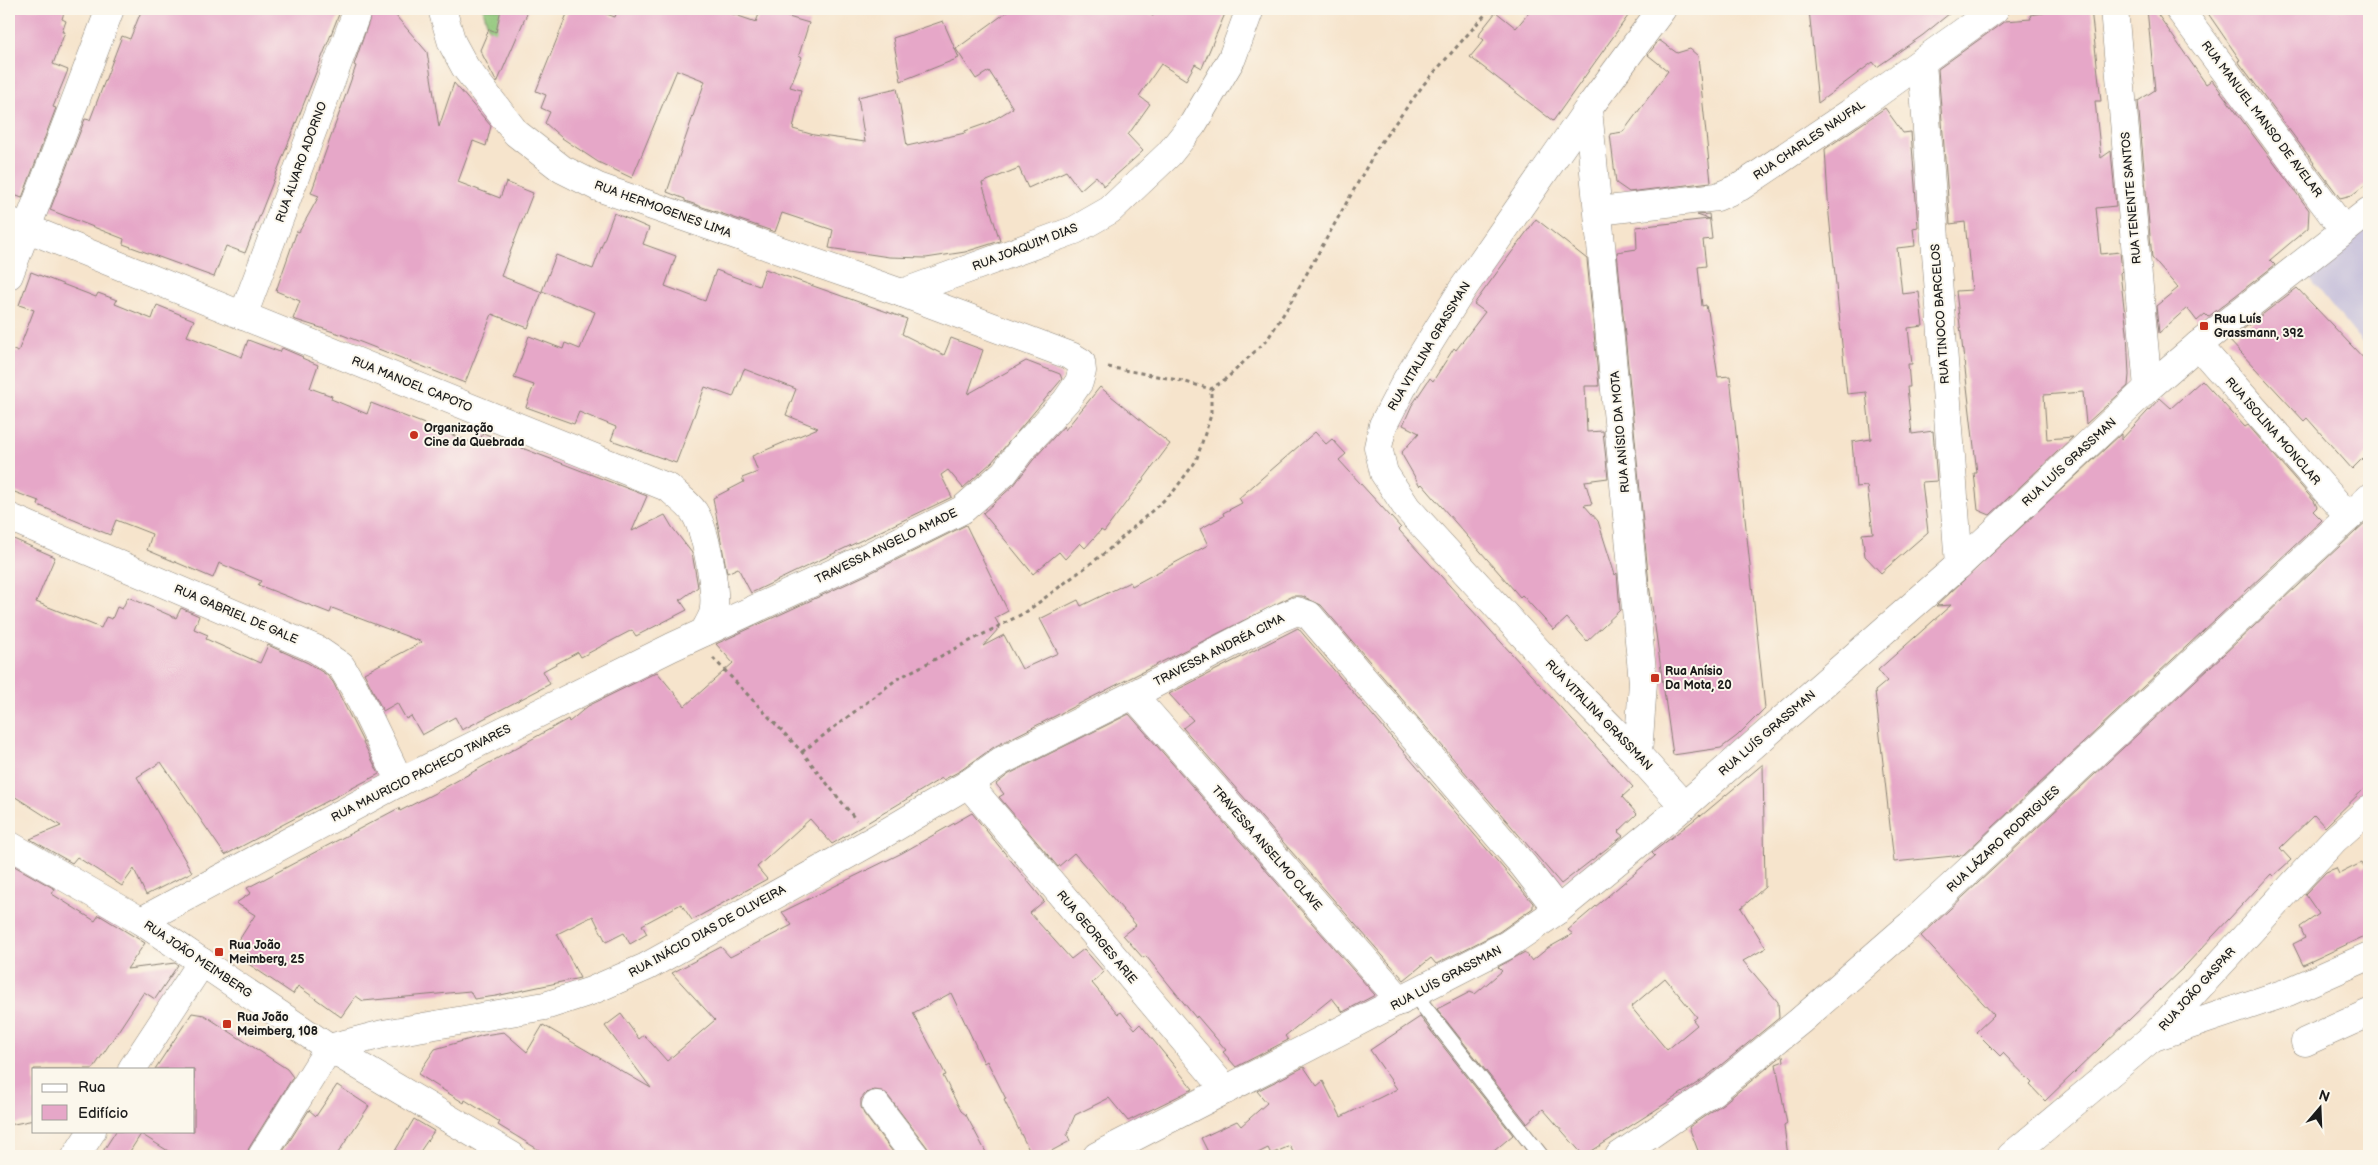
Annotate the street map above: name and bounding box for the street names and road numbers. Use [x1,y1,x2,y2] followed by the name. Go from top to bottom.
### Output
[2198,38,2326,201] street label: RUA MANUEL MANSO DE AVELAR
[1750,97,1868,183] street label: RUA CHARLES NAUFAL
[271,99,330,225] street label: RUA ÁLVARO ADORNO
[2118,131,2145,265] street label: RUA TENENTE SANTOS
[592,178,734,242] street label: RUA HERMOGENES LIMA
[970,220,1080,274] street label: RUA JOAQUIM DIAS
[1928,243,1953,385] street label: RUA TINOCO BARCELOS
[1385,279,1474,414] street label: RUA VITALINA GRASSMAN
[349,353,474,416] street label: RUA MANOEL CAPOTO
[1606,370,1633,494] street label: RUA ANÍSIO DA MOTA
[2222,374,2324,489] street label: RUA ISOLINA MONCLAR
[2018,413,2120,510] street label: RUA LUÍS GRASSMAN
[813,505,960,587] street label: TRAVESSA ANGELO AMADE
[172,582,300,647] street label: RUA GABRIEL DE GALE
[1151,610,1287,690] street label: TRAVESSA ANDRÉA CIMA
[1542,657,1655,774] street label: RUA VITALINA GRASSMAN
[1714,686,1819,780] street label: RUA LUÍS GRASSMAN
[329,721,514,825] street label: RUA MAURICIO PACHECO TAVARES
[1942,782,2063,896] street label: RUA LÁZARO RODRIGUES
[1208,783,1325,914] street label: TRAVESSA ANSELMO CLAVE
[625,880,789,981] street label: RUA INÁCIO DIAS DE OLIVEIRA
[1053,888,1140,987] street label: RUA GEORGES ARIE
[141,917,255,1001] street label: RUA JOÃO MEIMBERG
[1387,941,1504,1014] street label: RUA LUÍS GRASSMAN
[2155,943,2239,1034] street label: RUA JOÃO GASPAR

